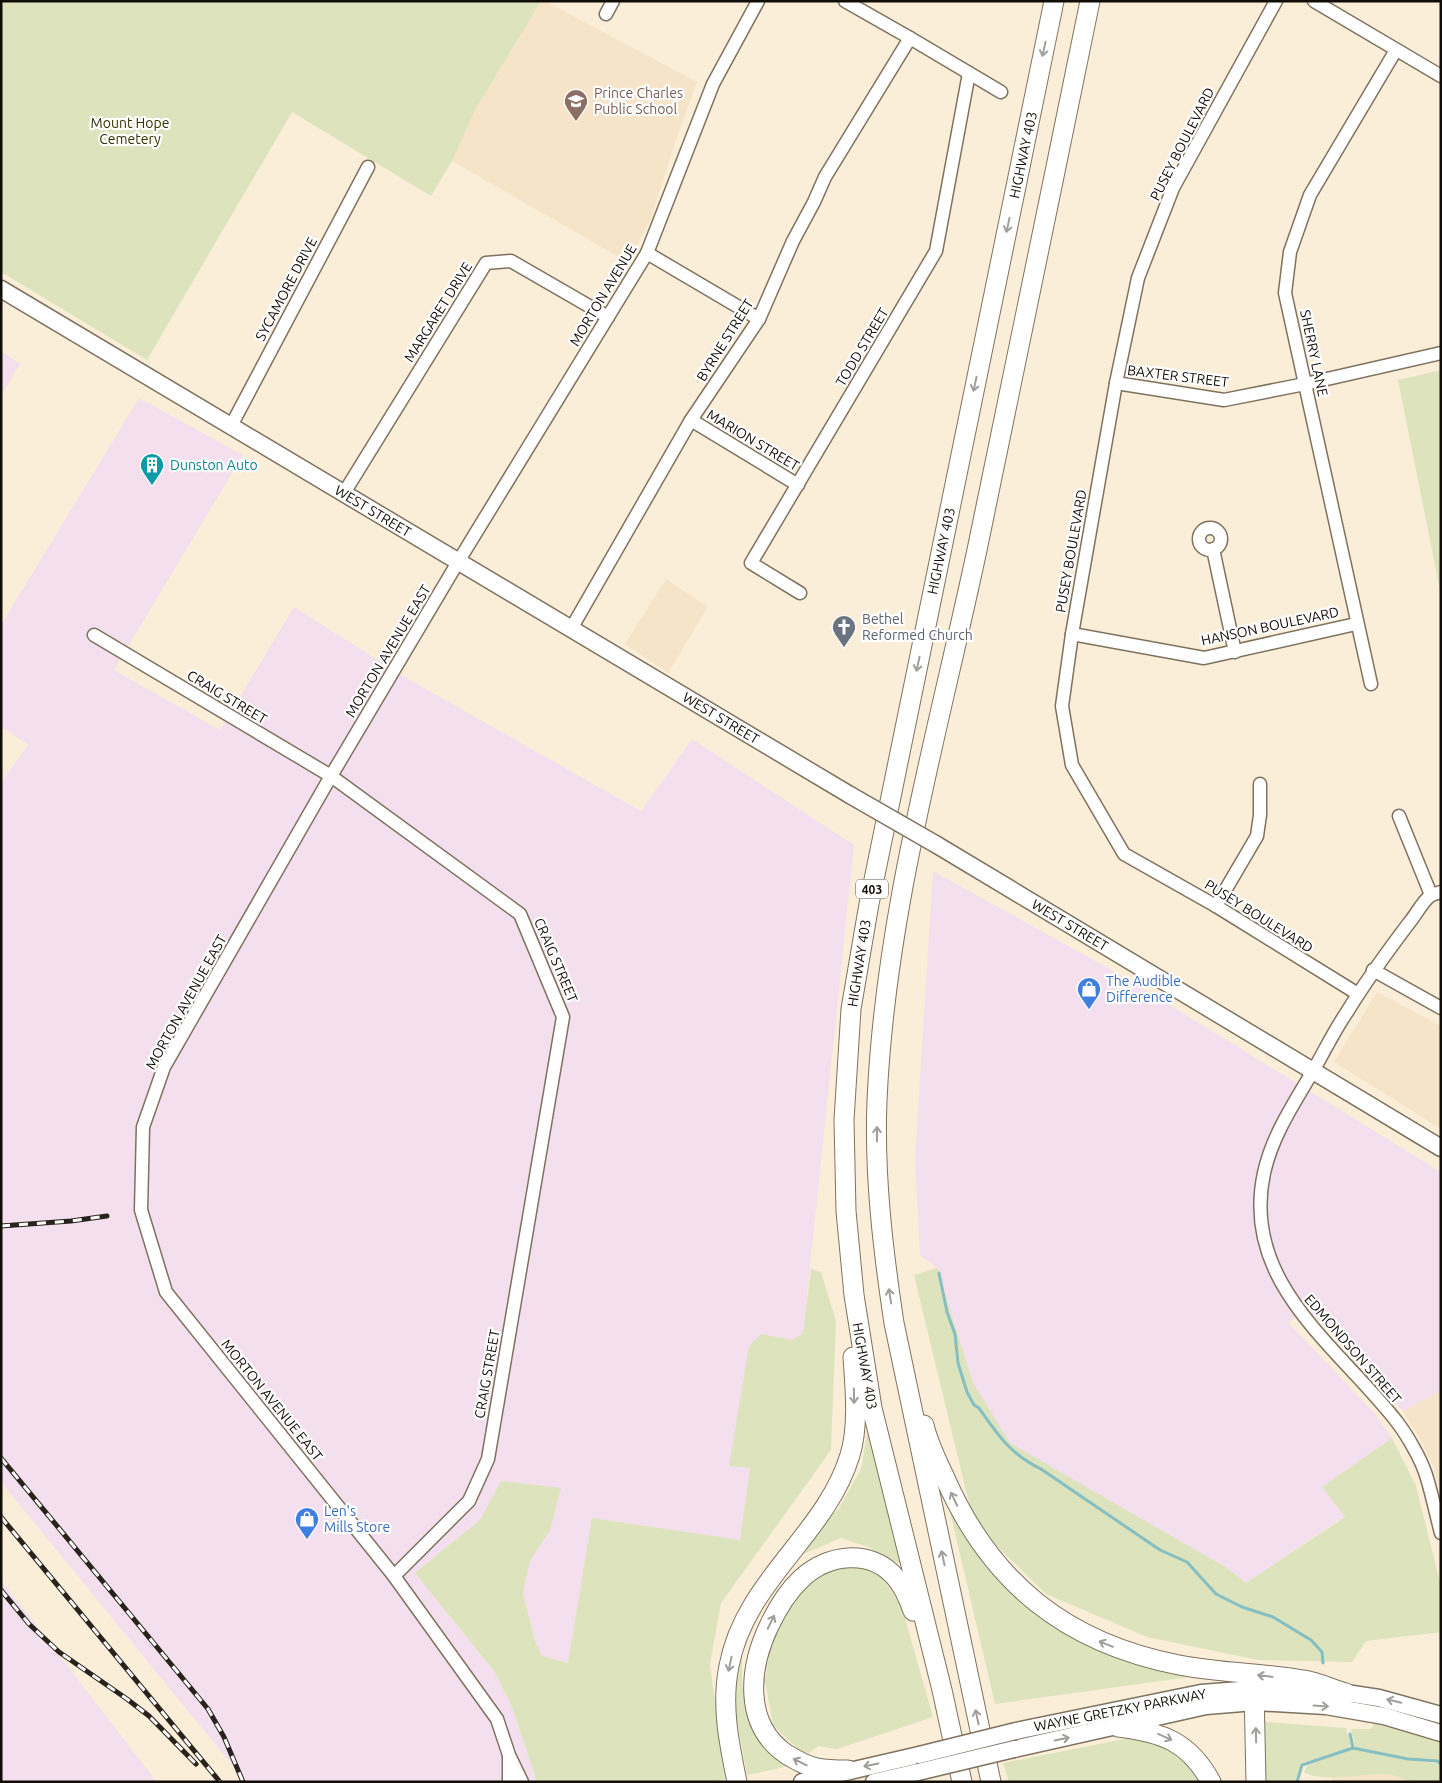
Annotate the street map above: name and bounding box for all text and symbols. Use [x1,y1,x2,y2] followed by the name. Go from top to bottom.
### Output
[1039,41,1049,57] one-way arrow
[594,85,683,117] place label: Prince Charles Public School
[1147,85,1217,203] street label: PUSEY BOULEVARD
[563,88,589,122] school or university icon: Prince Charles Public School
[1006,110,1040,200] street label: HIGHWAY 403
[91,115,169,147] park label: Mount Hope Cemetery
[1003,217,1012,233] one-way arrow
[252,234,320,343] street label: SYCAMORE DRIVE
[566,241,640,349] street label: MORTON AVENUE
[401,259,475,365] street label: MARGARET DRIVE
[693,296,757,384] street label: BYRNE STREET
[832,305,892,389] street label: TODD STREET
[1297,308,1331,398] street label: SHERRY LANE
[1126,362,1230,390] street label: BAXTER STREET
[970,376,979,392] one-way arrow
[704,406,802,474] street label: MARION STREET
[139,452,165,486] building icon: Dunston Auto
[170,457,258,473] place label: Dunston Auto
[332,482,414,540] street label: WEST STREET
[1052,488,1090,614] street label: PUSEY BOULEVARD
[924,506,958,596] street label: HIGHWAY 403
[342,582,434,720] street label: MORTON AVENUE EAST
[1200,604,1340,648] street label: HANSON BOULEVARD
[862,611,973,643] place label: Bethel Reformed Church
[831,614,857,648] church icon: Bethel Reformed Church
[912,655,922,671] one-way arrow
[184,667,270,727] street label: CRAIG STREET
[680,689,762,747] street label: WEST STREET
[1202,876,1316,956] street label: PUSEY BOULEVARD
[856,880,888,899] road number: 403
[1029,896,1111,954] street label: WEST STREET
[531,915,581,1005] street label: CRAIG STREET
[844,918,874,1008] street label: HIGHWAY 403
[142,932,230,1072] street label: MORTON AVENUE EAST
[1106,973,1181,1005] place label: The Audible Difference
[1076,976,1102,1010] shop icon: The Audible Difference
[872,1126,882,1142] one-way arrow
[884,1288,894,1304] one-way arrow
[1301,1291,1405,1407] street label: EDMONDSON STREET
[849,1321,881,1411] street label: HIGHWAY 403
[471,1328,503,1420] street label: CRAIG STREET
[218,1336,326,1464] street label: MORTON AVENUE EAST
[849,1388,859,1404] one-way arrow
[949,1492,958,1507] one-way arrow
[324,1503,390,1535] place label: Len's Mills Store
[294,1506,320,1540] shop icon: Len's Mills Store
[938,1551,947,1567] one-way arrow
[767,1615,776,1630] one-way arrow
[1099,1639,1114,1648] one-way arrow
[724,1656,734,1672] one-way arrow
[1257,1671,1273,1681] one-way arrow
[1033,1685,1207,1735] street label: WAYNE GRETZKY PARKWAY
[1386,1696,1402,1705] one-way arrow
[1313,1701,1329,1711] one-way arrow
[972,1709,981,1725] one-way arrow
[1251,1728,1261,1744] one-way arrow
[1157,1732,1172,1742] one-way arrow
[1054,1734,1070,1743] one-way arrow
[793,1757,808,1766] one-way arrow
[863,1761,879,1771] one-way arrow

